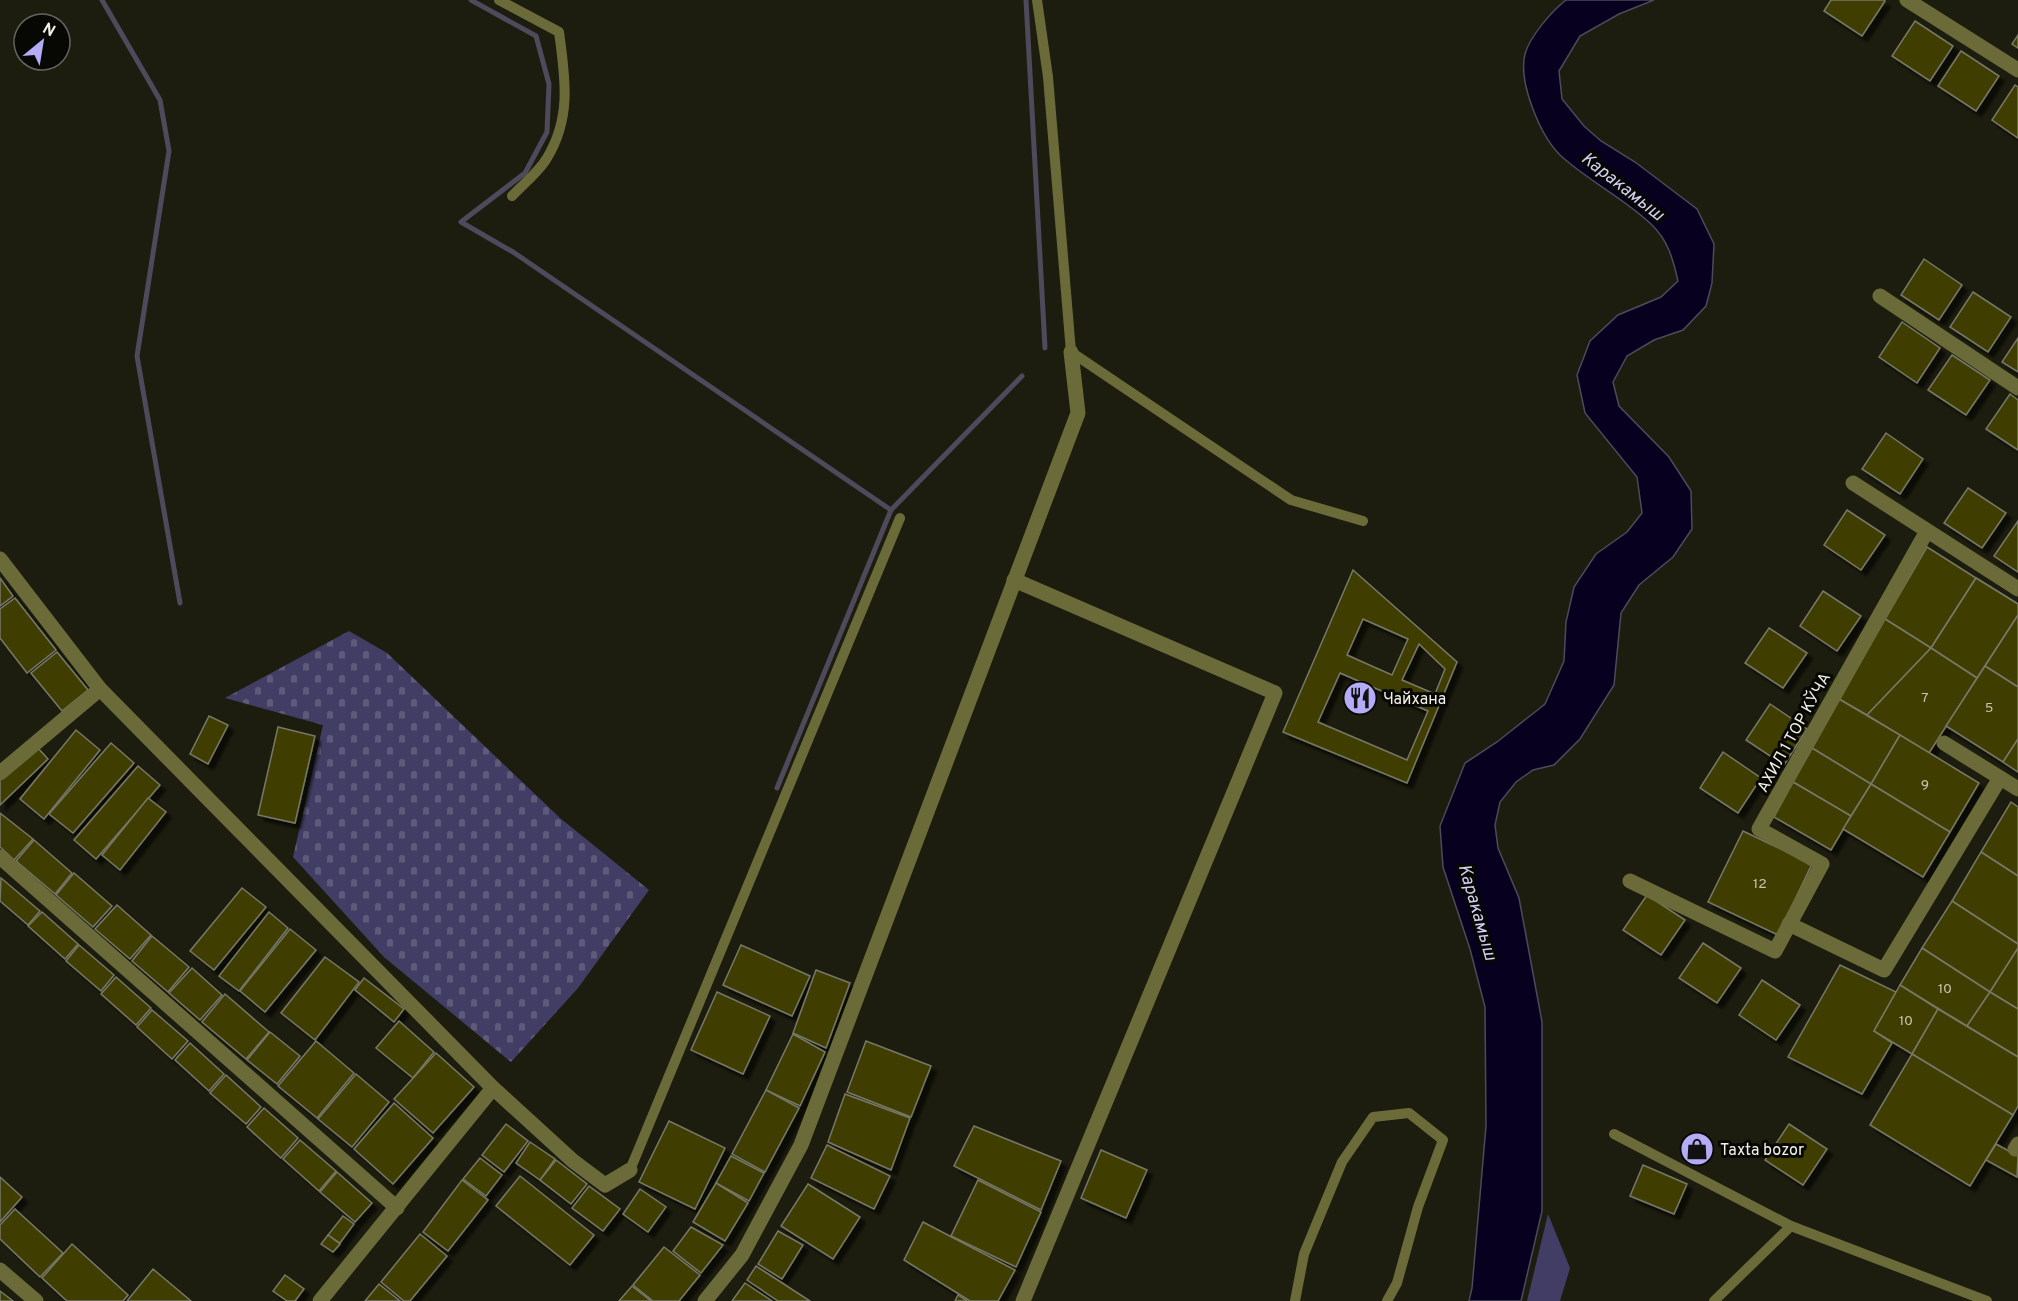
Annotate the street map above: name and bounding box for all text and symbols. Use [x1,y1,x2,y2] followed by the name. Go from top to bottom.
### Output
[12,12,72,72] north arrow
[39,19,58,42] text: N
[1576,148,1669,227] water label: Каракамыш
[1752,668,1836,796] street label: АХИЛ 1 ТОР КЎЧА
[1342,680,1378,716] restaurant icon: Чайхана
[1383,690,1446,710] place label: Чайхана
[1921,690,1929,707] house number: 7
[1985,700,1993,717] house number: 5
[1921,777,1929,794] house number: 9
[1452,861,1501,964] water label: Каракамыш
[1753,876,1767,893] house number: 12
[1938,981,1952,998] house number: 10
[1899,1013,1913,1030] house number: 10
[1679,1131,1715,1167] shop icon: Taxta bozor
[1720,1141,1804,1161] place label: Taxta bozor

